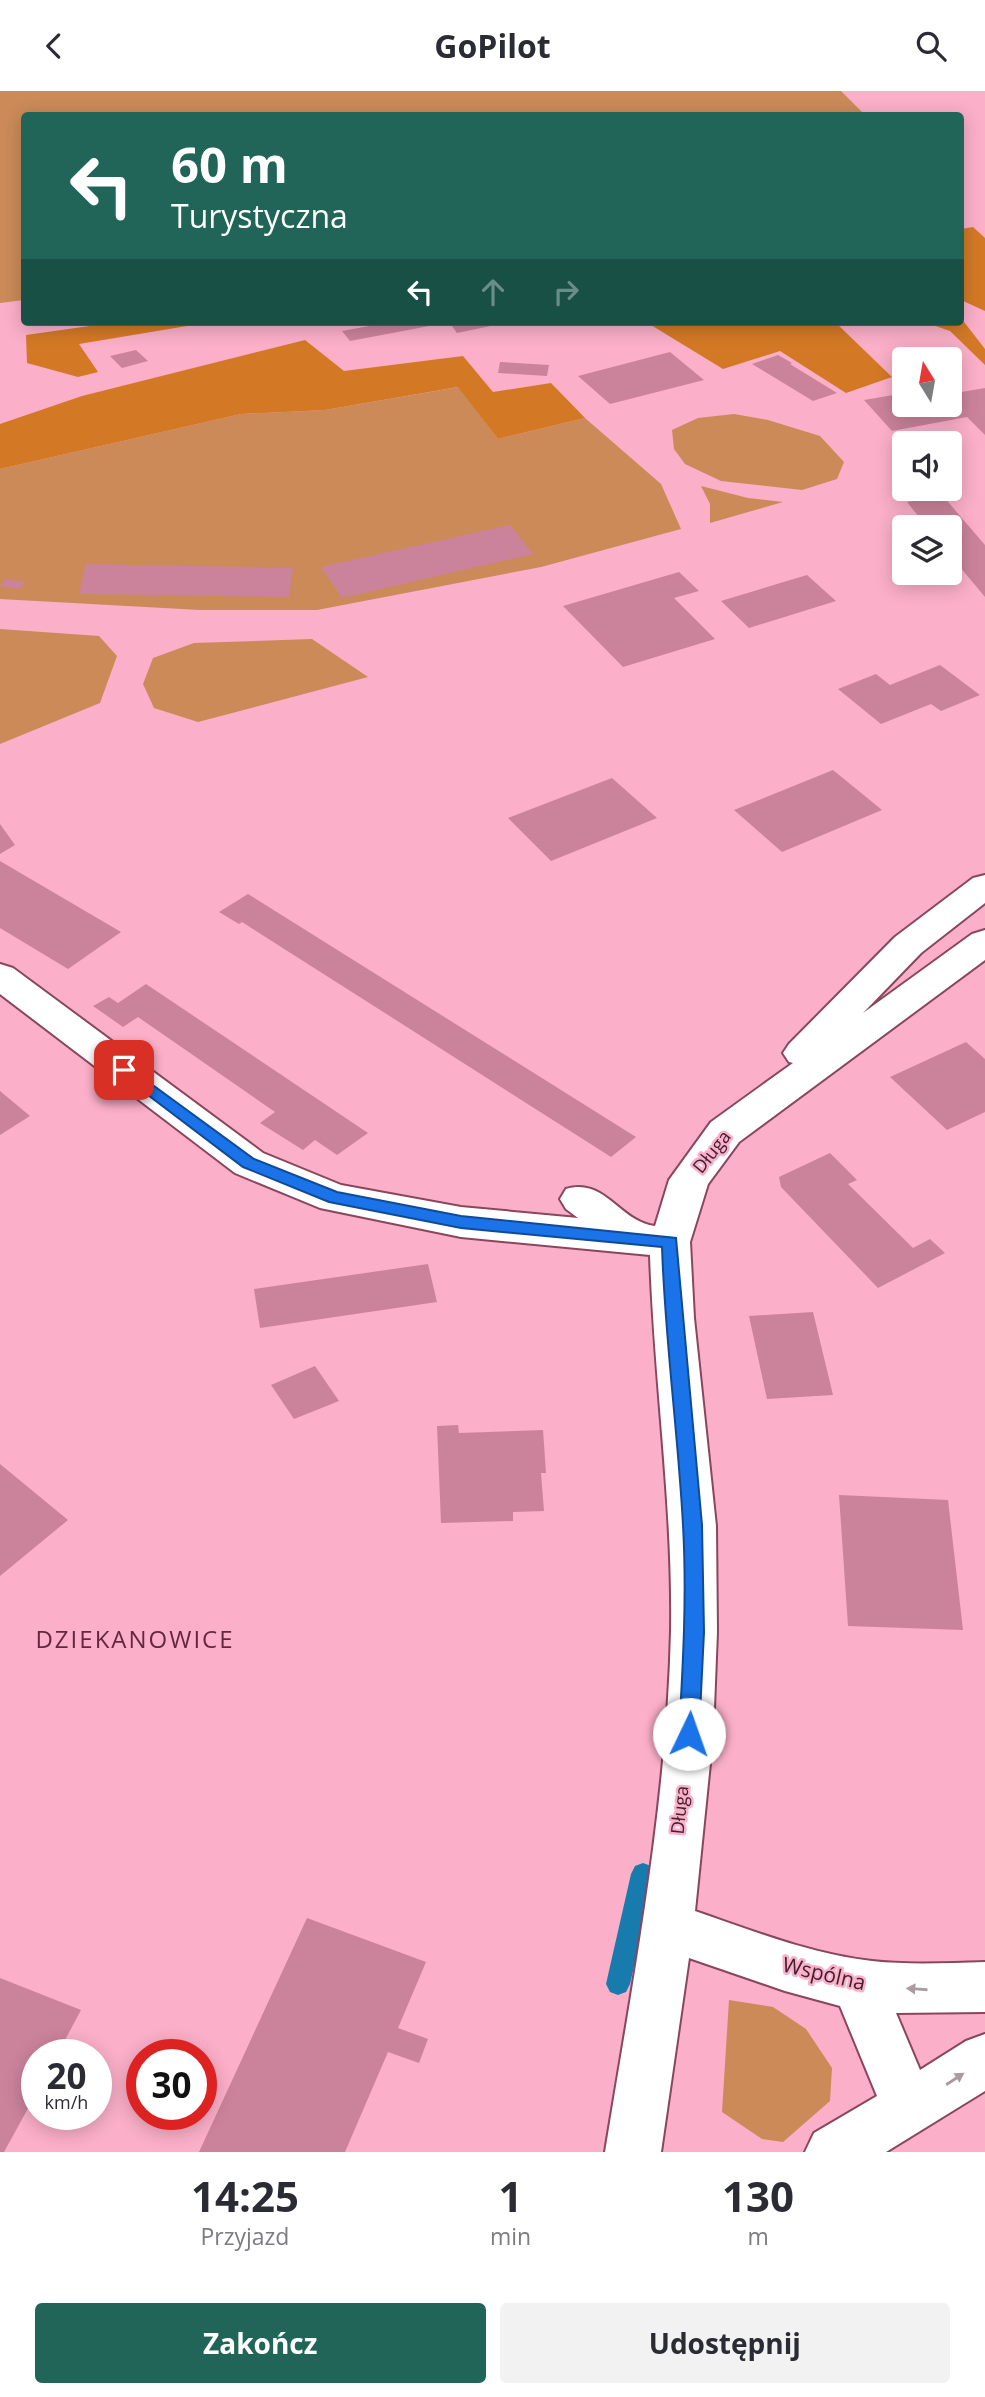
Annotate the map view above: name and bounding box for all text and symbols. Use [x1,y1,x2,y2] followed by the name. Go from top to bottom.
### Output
[434,24,551,67] text: GoPilot
[35,27,73,65] icon: back
[912,27,950,65] icon: search
[171,131,288,197] text: 60 m
[56,140,147,231] icon: left
[171,194,348,237] text: Turystyczna
[401,273,439,311] icon: left
[474,273,512,311] icon: ahead
[547,273,585,311] icon: right
[892,347,962,417] north arrow
[892,347,962,585] map controls
[892,431,962,501] button: sound
[892,515,962,585] button: layers
[94,1040,154,1100] pin
[105,1051,143,1089] icon: arrive
[687,1125,736,1178] street label: Długa
[35,1622,235,1655] district label: DZIEKANOWICE
[652,1697,726,1771] position arrow
[665,1785,693,1835] street label: Długa
[780,1950,869,1996] street label: Wspólna
[906,1983,928,1994] one-way arrow
[126,2039,217,2130] speed limit sign: 30
[46,2052,87,2099] text: 20
[945,2073,964,2086] one-way arrow
[45,2090,88,2114] text: km/h
[191,2167,299,2224] text: 14:25
[498,2167,523,2224] text: 1
[722,2167,794,2224] text: 130
[200,2220,289,2252] text: Przyjazd
[490,2220,531,2252] text: min
[747,2220,769,2252] text: m
[35,2303,486,2383] button: Zakończ
[500,2303,950,2383] button: Udostępnij

